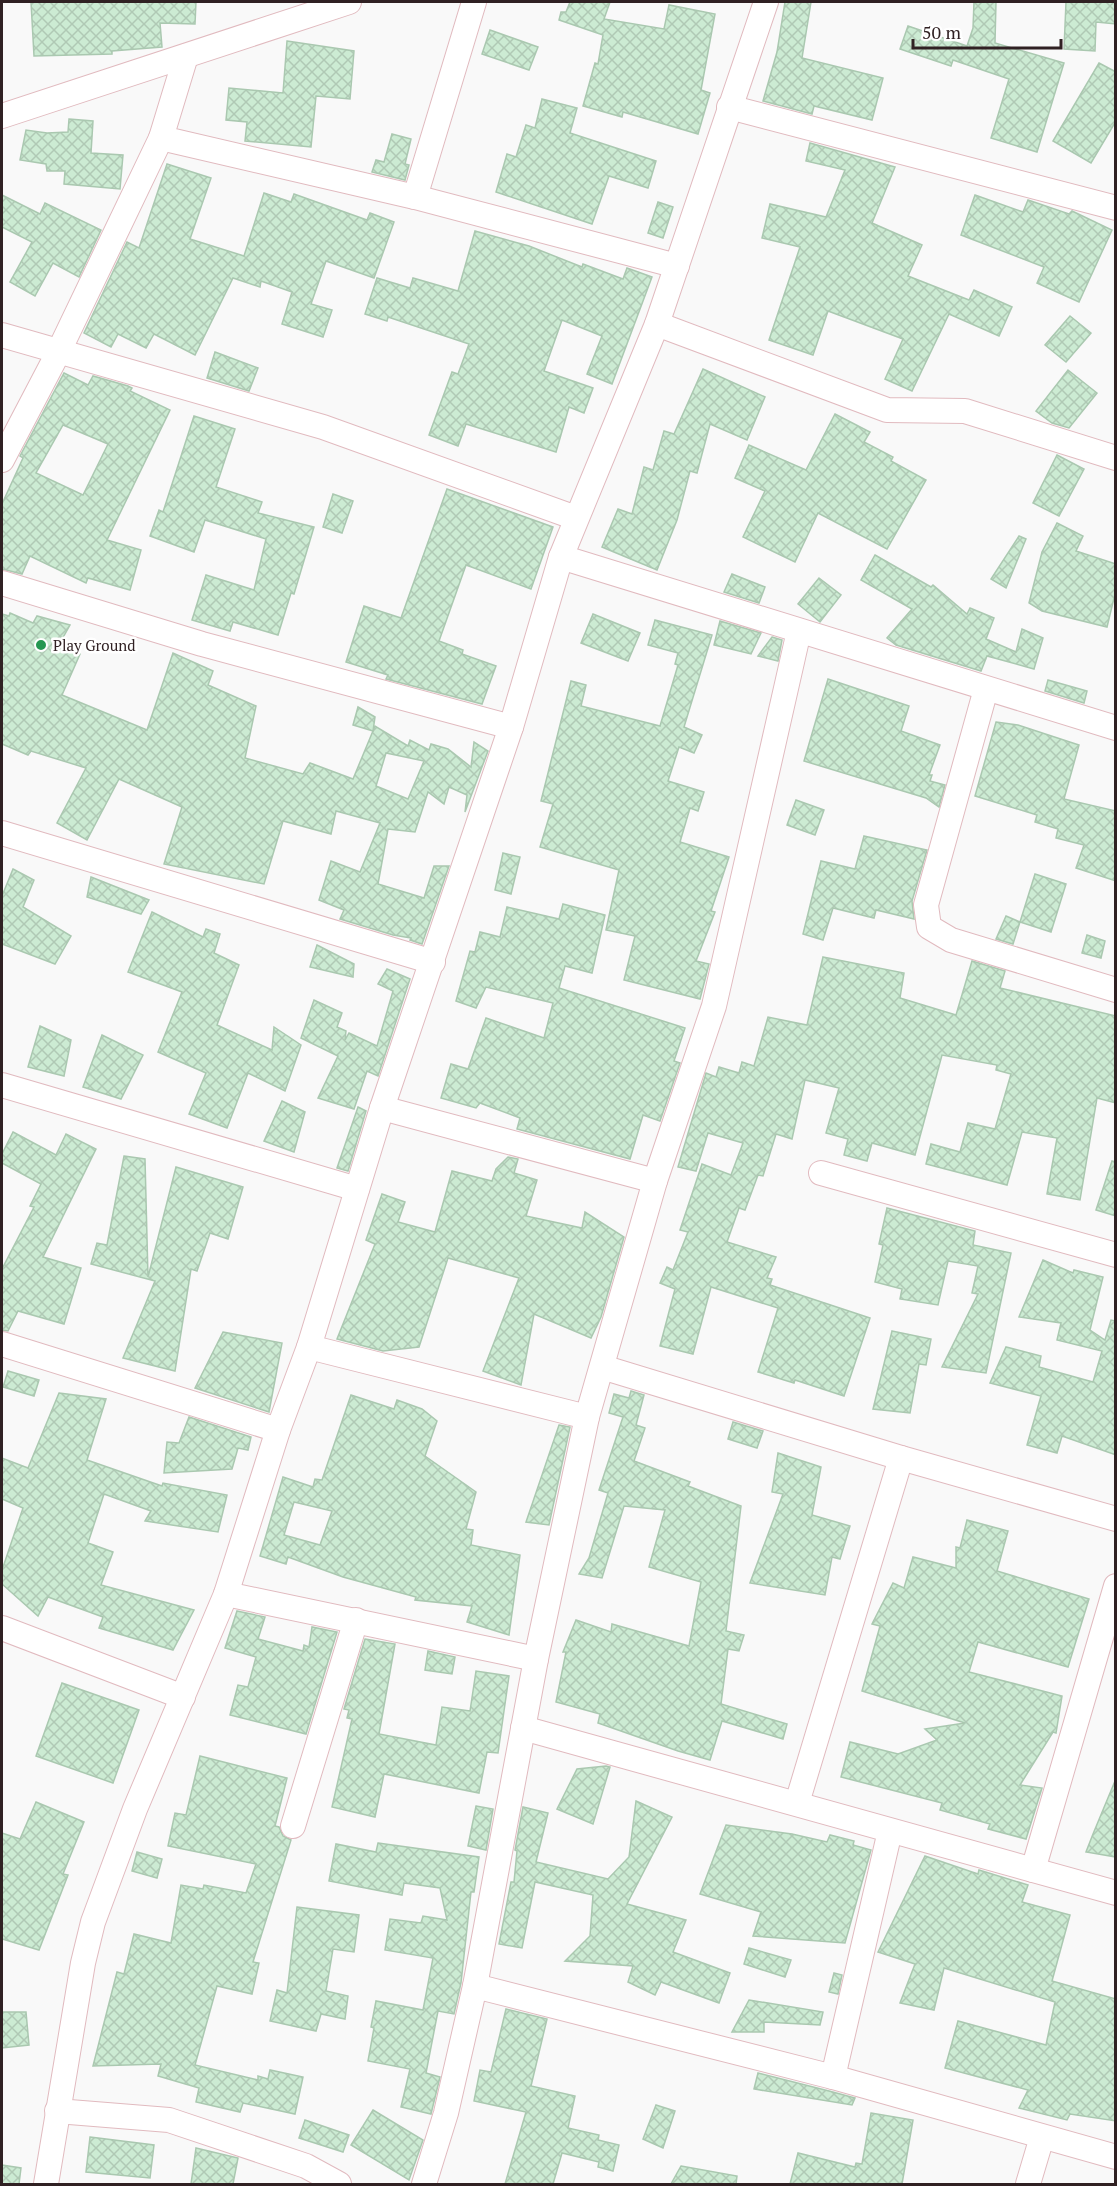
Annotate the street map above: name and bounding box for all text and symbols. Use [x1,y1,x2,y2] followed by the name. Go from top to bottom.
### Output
[913,12,1062,50] scale bar
[922,20,962,44] text: 50 m
[53,635,135,655] place label: Play Ground
[34,638,48,652] marker: Play Ground

